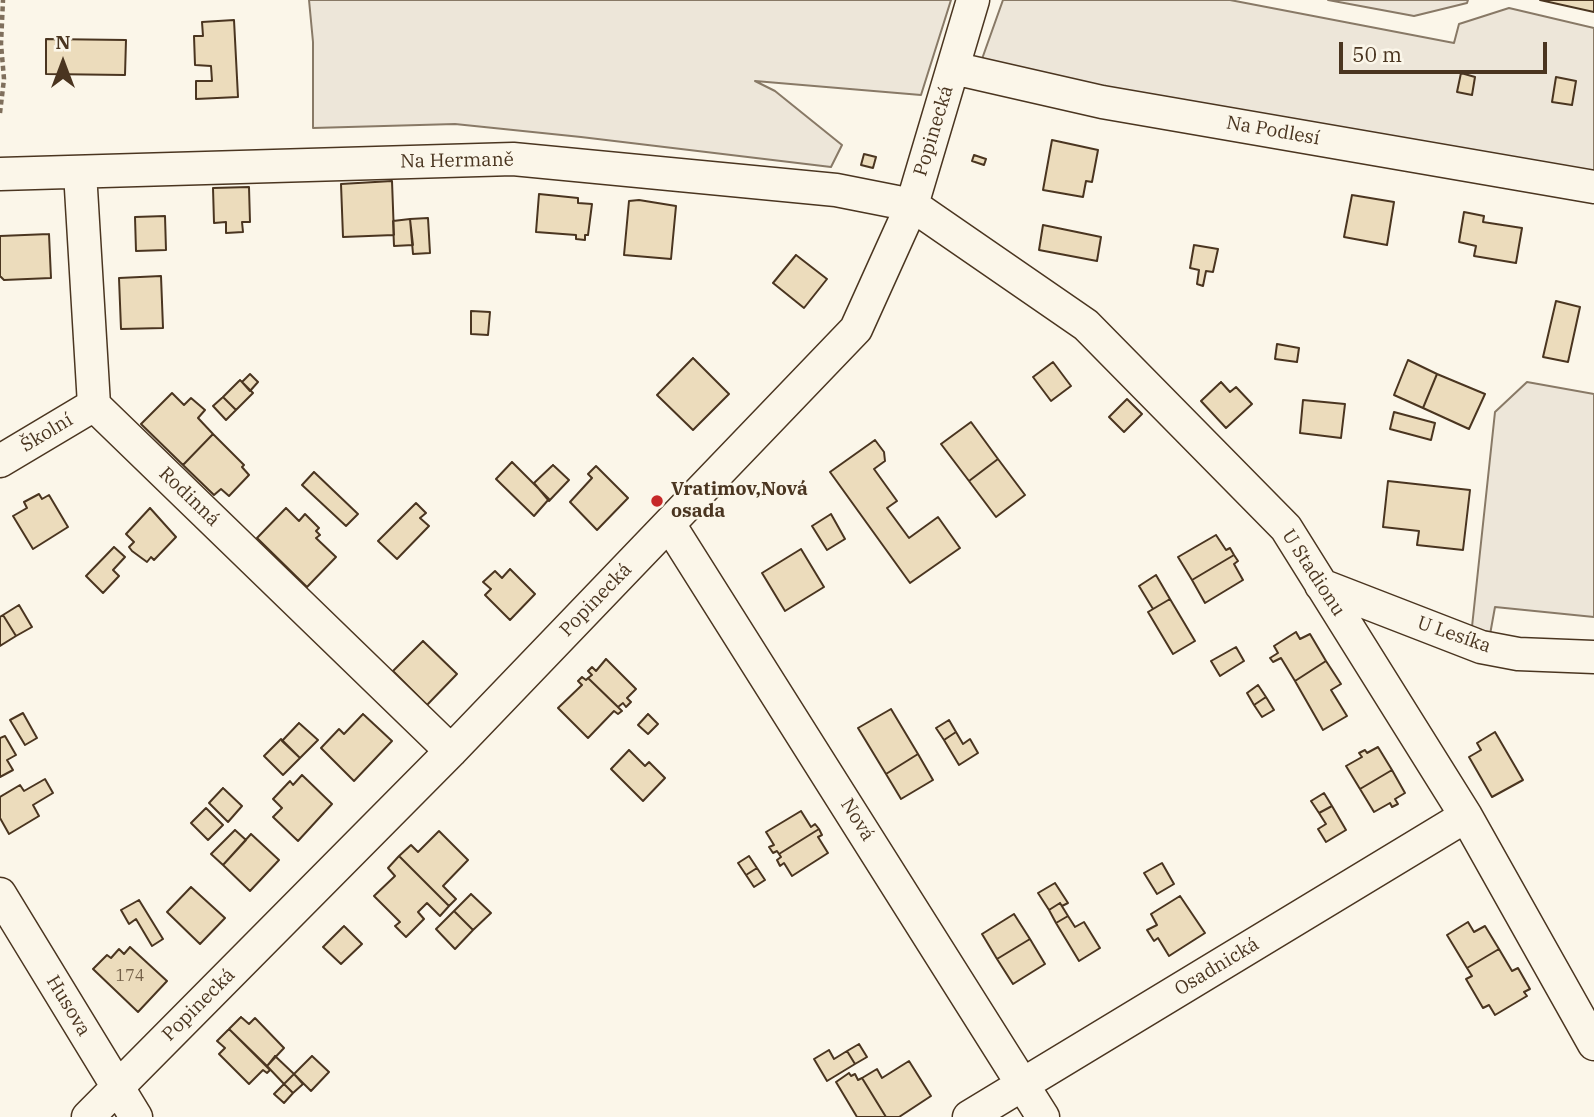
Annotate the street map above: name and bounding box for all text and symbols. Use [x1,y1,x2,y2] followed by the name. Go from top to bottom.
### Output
[28,28,98,98] north arrow
[1342,28,1550,72] scale bar
[55,30,71,54] text: N
[1352,40,1402,68] text: 50 m
[909,83,959,179] street label: Popinecká
[1224,112,1322,150] street label: Na Podlesí
[400,149,514,173] street label: Na Hermaně
[17,409,77,457] street label: Školní
[154,463,224,531] street label: Rodinná
[671,479,808,523] place label: Vratimov,Nová osada
[649,493,665,509] marker: Vratimov,Nová osada
[1277,525,1349,621] street label: U Stadionu
[555,558,637,642] street label: Popinecká
[1414,612,1494,658] street label: U Lesíka
[835,795,879,845] street label: Nová
[1171,933,1263,1001] street label: Osadnická
[158,964,240,1046] street label: Popinecká
[116,966,144,986] house number: 174
[41,972,95,1040] street label: Husova

